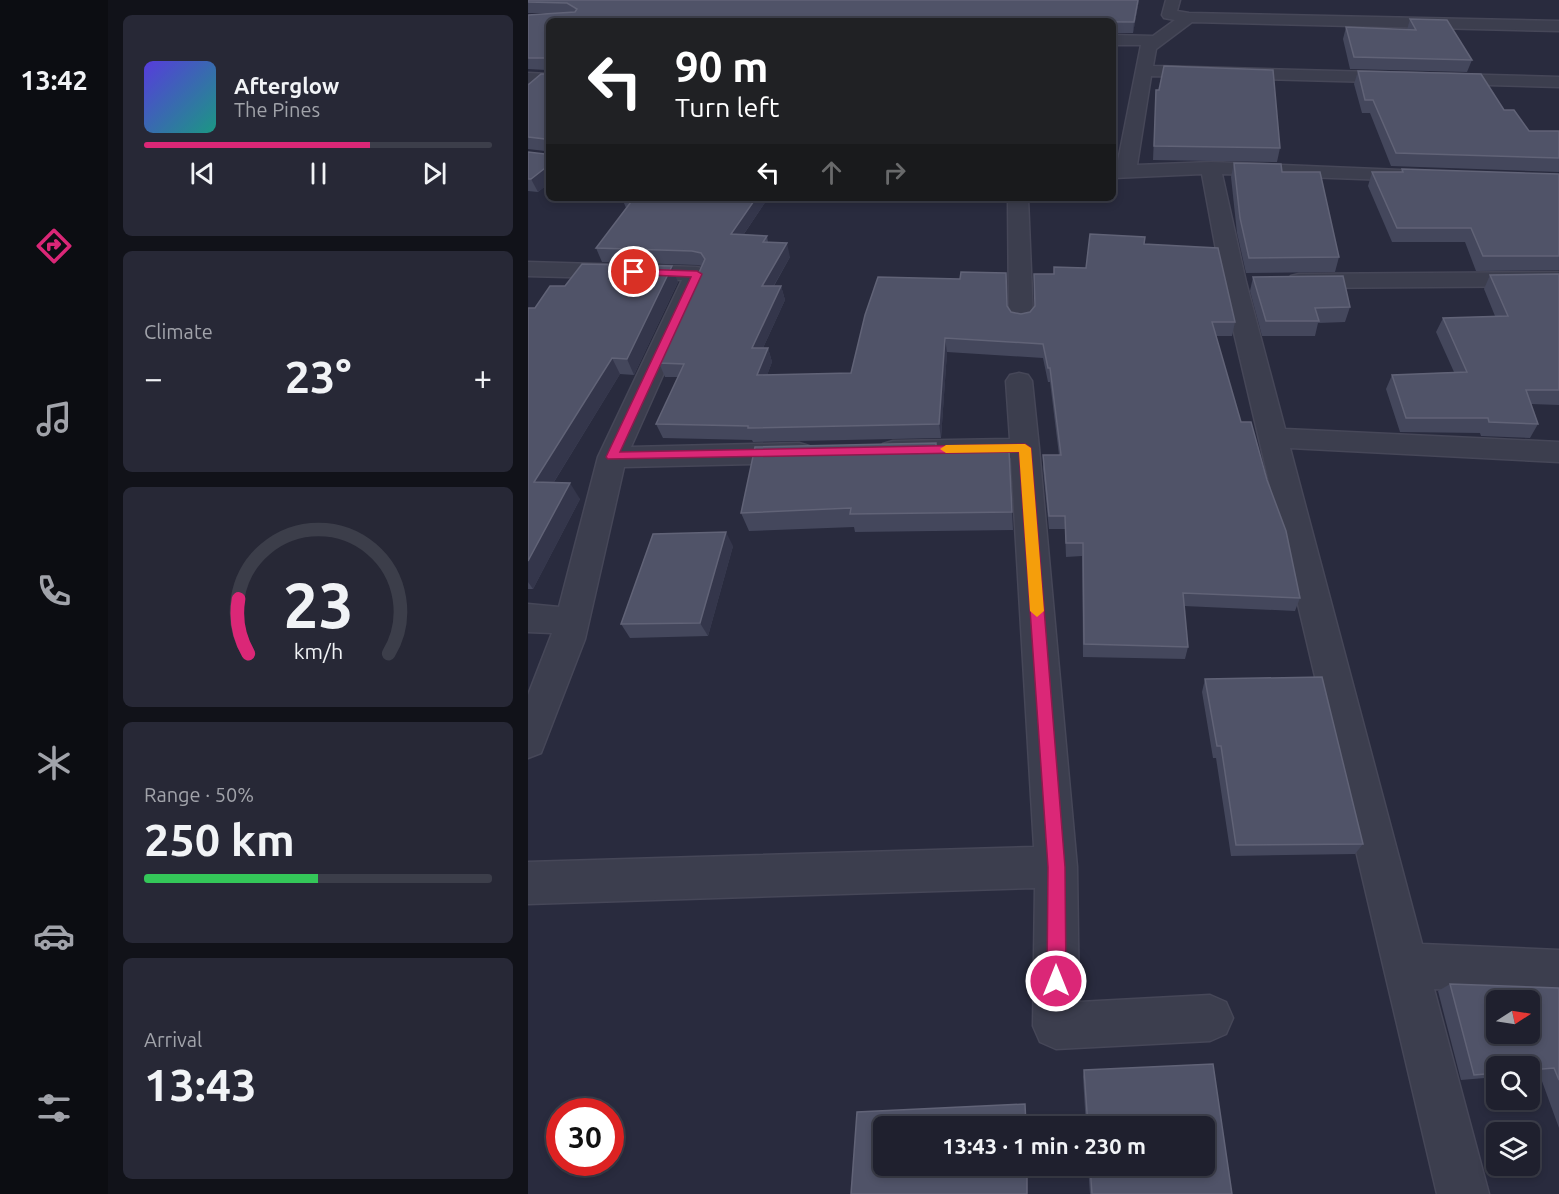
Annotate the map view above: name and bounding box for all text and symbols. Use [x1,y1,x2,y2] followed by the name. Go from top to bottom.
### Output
[576,42,654,120] icon: left
[675,43,769,90] text: 90 m
[20,65,88,95] text: 13:42
[234,73,339,98] text: Afterglow
[675,92,779,122] text: Turn left
[234,98,320,121] text: The Pines
[752,156,785,189] icon: left
[815,156,848,189] icon: ahead
[878,156,911,189] icon: right
[186,157,219,190] icon: previous
[302,157,335,190] icon: pause
[418,157,451,190] icon: next
[33,225,75,267] icon: directions
[608,246,659,297] pin
[617,255,650,288] icon: arrive
[144,320,213,343] text: Climate
[285,351,351,402] text: 23°
[144,359,163,396] text: −
[473,359,492,396] text: +
[33,398,75,440] icon: music
[33,570,75,612] icon: phone
[283,570,353,640] text: 23
[293,639,343,663] text: km/h
[33,742,75,784] icon: climate
[144,783,254,806] text: Range · 50%
[144,814,295,865] text: 250 km
[33,915,75,957] icon: car
[1024,949,1088,1013] position arrow
[1486,990,1540,1044] north arrow
[1486,990,1540,1176] map controls
[144,1028,202,1051] text: Arrival
[1486,1056,1540,1110] button: search
[144,1059,257,1110] text: 13:43
[33,1087,75,1129] icon: filters
[546,1098,624,1176] speed limit sign: 30
[1486,1122,1540,1176] button: layers
[942,1133,1146,1158] text: 13:43 · 1 min · 230 m

